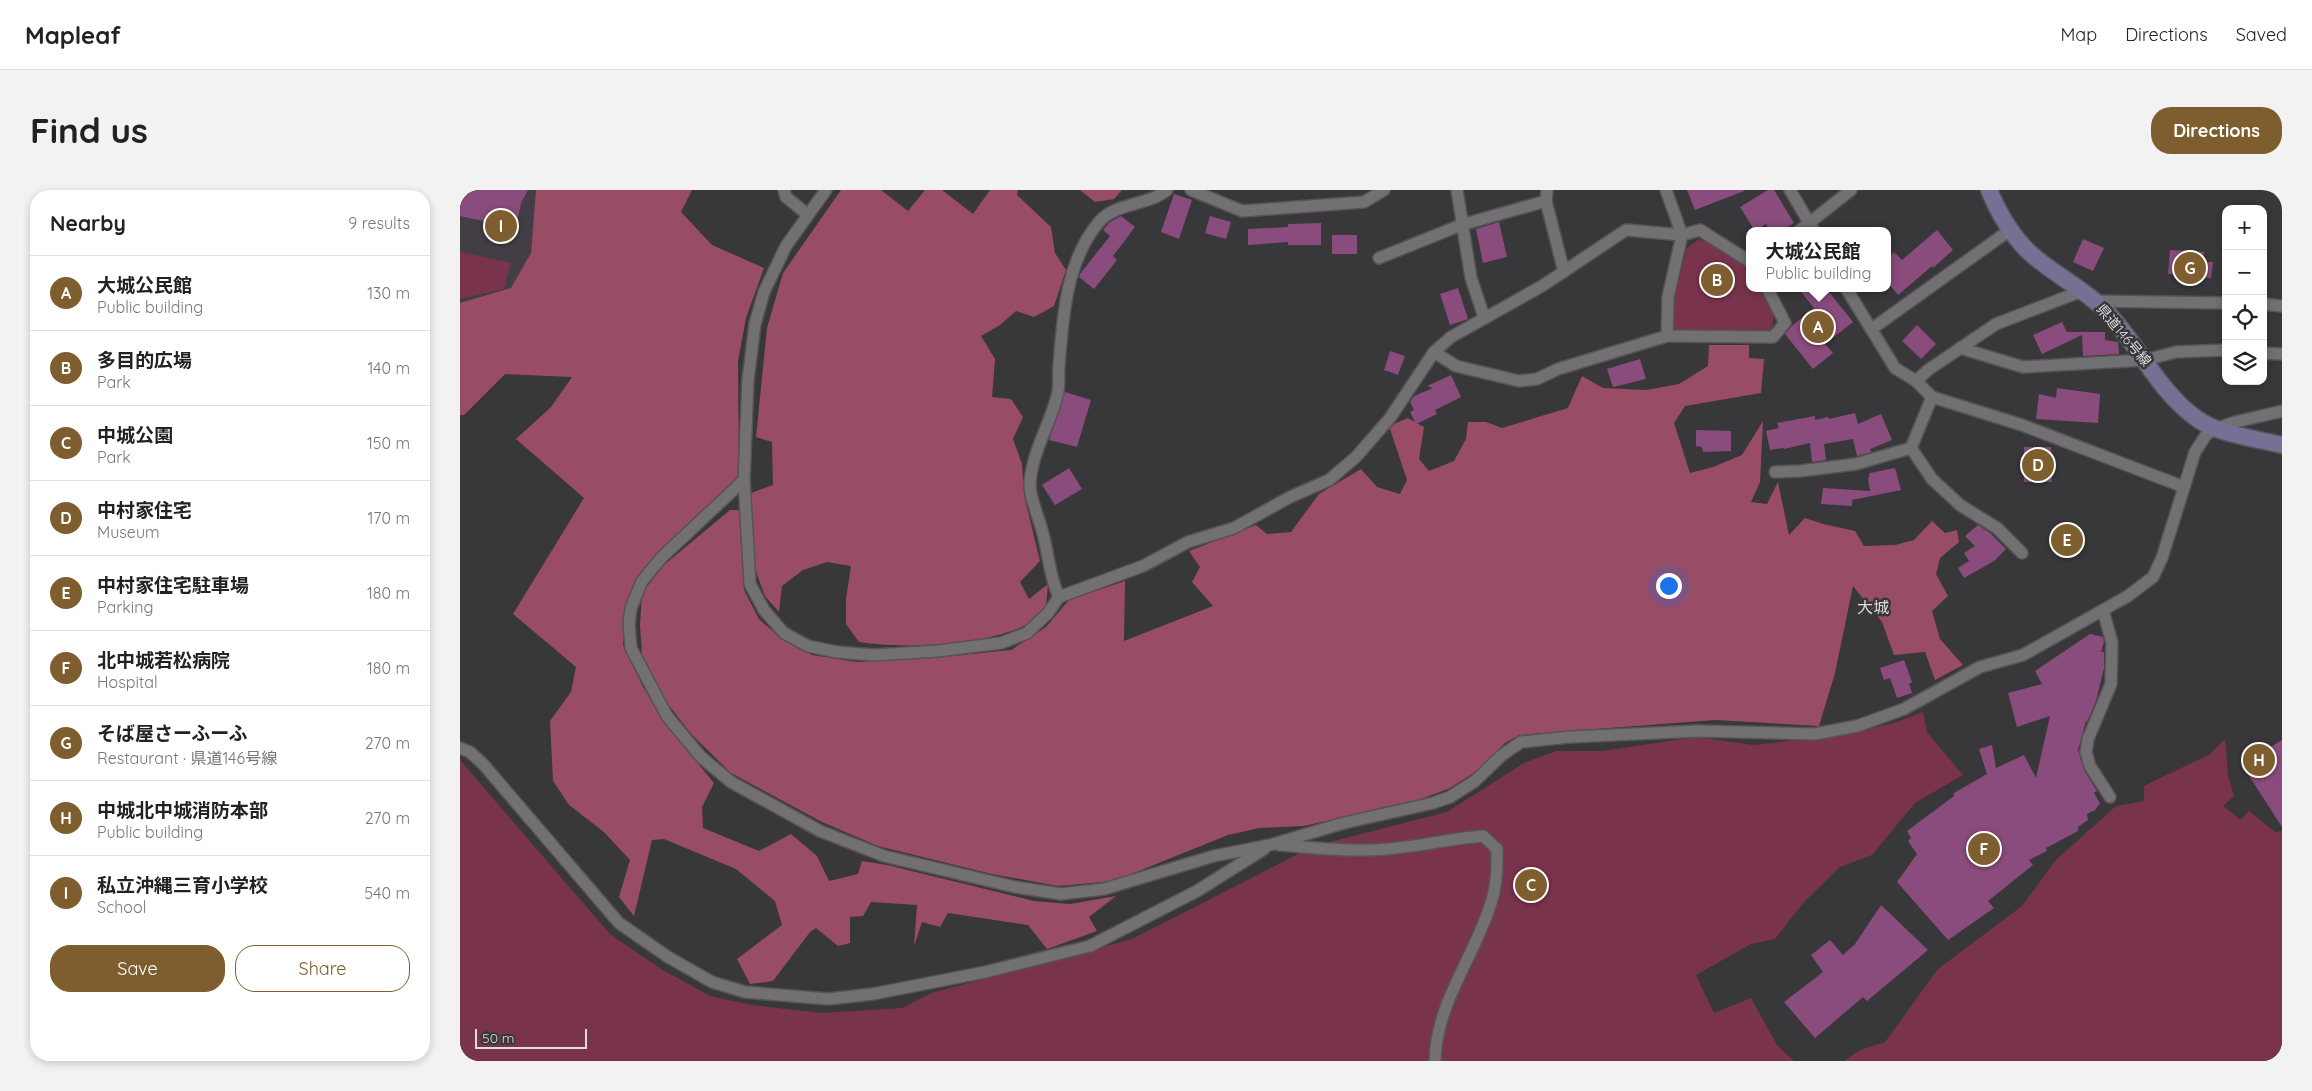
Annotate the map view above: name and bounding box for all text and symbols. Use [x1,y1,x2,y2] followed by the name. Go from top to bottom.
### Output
[25,20,121,50] text: Mapleaf
[2060,23,2097,46] text: Map
[2125,23,2208,46] text: Directions
[2236,23,2287,46] text: Saved
[2151,107,2282,154] button: Directions
[30,108,148,152] text: Find us
[2222,205,2267,385] map controls
[2222,205,2267,250] button: +
[485,207,517,245] pin: I
[50,210,126,236] text: Nearby
[348,213,410,233] text: 9 results
[1746,227,1891,292] popup
[1765,239,1860,263] text: 大城公民館
[2174,249,2206,287] pin: G
[2222,250,2267,295] button: −
[1701,261,1733,299] pin: B
[1765,263,1872,283] text: Public building
[97,273,192,297] text: 大城公民館
[61,283,71,303] text: A
[367,283,410,303] text: 130 m
[2222,295,2267,340] button: locate
[97,297,203,317] text: Public building
[2093,300,2155,370] street label: 県道146号線
[1802,308,1834,346] pin: A
[2222,340,2267,385] button: layers
[97,348,192,372] text: 多目的広場
[61,358,71,378] text: B
[367,358,410,378] text: 140 m
[97,372,131,392] text: Park
[97,423,173,447] text: 中城公園
[61,433,71,453] text: C
[367,433,410,453] text: 150 m
[2022,446,2054,484] pin: D
[97,447,131,467] text: Park
[97,498,192,522] text: 中村家住宅
[60,508,72,528] text: D
[367,508,410,528] text: 170 m
[2051,521,2083,559] pin: E
[97,522,160,542] text: Museum
[97,573,249,597] text: 中村家住宅駐車場
[1656,573,1682,599] your location
[61,583,71,603] text: E
[367,583,410,603] text: 180 m
[97,597,154,617] text: Parking
[1857,597,1889,617] district label: 大城
[97,648,230,672] text: 北中城若松病院
[62,658,71,678] text: F
[367,658,410,678] text: 180 m
[97,672,158,692] text: Hospital
[97,721,247,745] text: そば屋さーふーふ
[60,733,72,753] text: G
[365,733,410,753] text: 270 m
[2243,741,2275,779] pin: H
[97,748,277,768] text: Restaurant · 県道146号線
[97,798,268,822] text: 中城北中城消防本部
[60,808,72,828] text: H
[365,808,410,828] text: 270 m
[97,822,203,842] text: Public building
[1968,830,2000,868] pin: F
[1515,866,1547,904] pin: C
[97,873,268,897] text: 私立沖縄三育小学校
[64,883,68,903] text: I
[364,883,410,903] text: 540 m
[97,897,146,917] text: School
[50,945,225,992] button: Save
[235,945,410,992] button: Share
[475,1026,588,1049] scale bar
[482,1029,515,1047] text: 50 m

